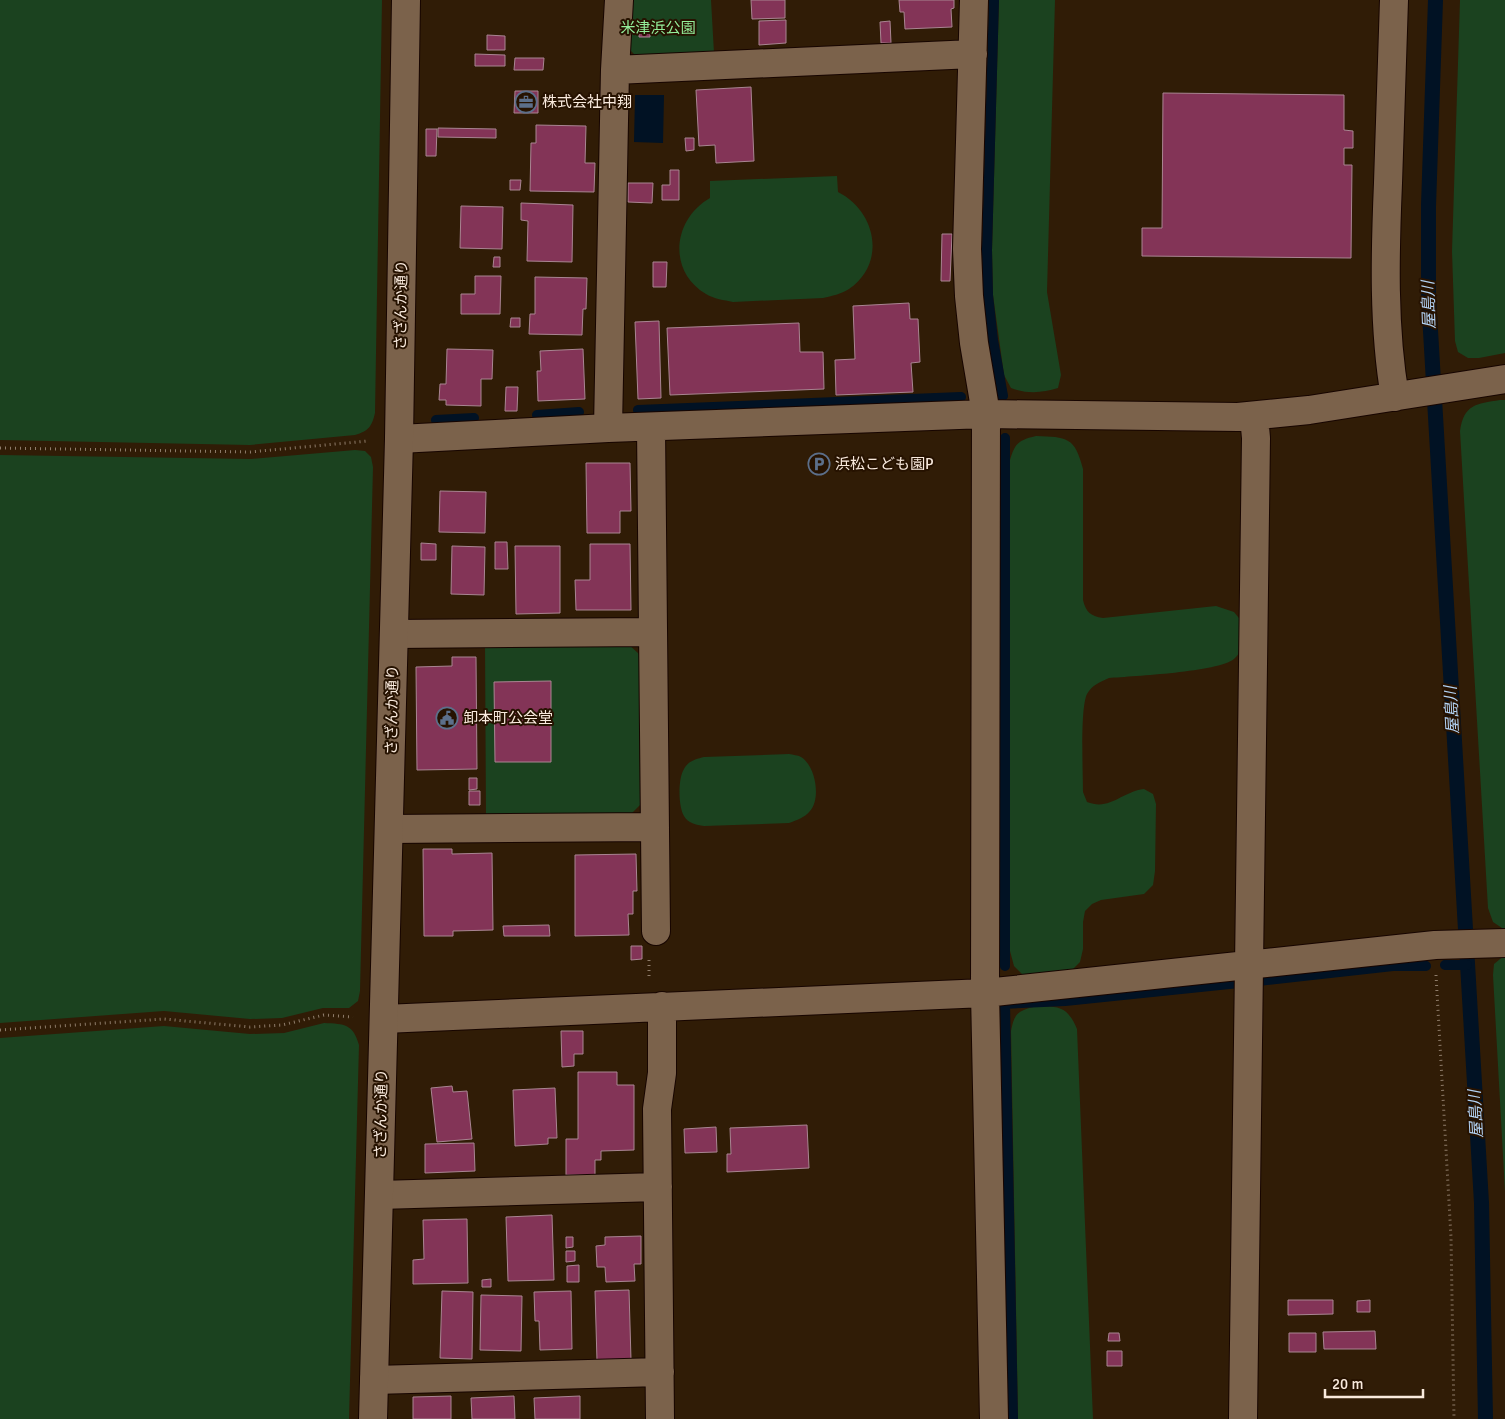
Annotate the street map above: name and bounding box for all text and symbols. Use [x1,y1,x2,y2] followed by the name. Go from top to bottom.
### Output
[620,19,696,37] park label: 米津浜公園
[514,90,538,114] office icon: 株式会社中翔
[542,93,632,111] place label: 株式会社中翔
[391,260,411,350] street label: さざんか通り
[1418,279,1440,329] water label: 屋島川
[807,452,831,476] parking icon: 浜松こども園P
[835,455,934,473] place label: 浜松こども園P
[382,665,402,755] street label: さざんか通り
[1441,684,1463,734] water label: 屋島川
[435,706,459,730] public building icon: 卸本町公会堂
[463,709,553,727] place label: 卸本町公会堂
[371,1069,391,1159] street label: さざんか通り
[1465,1088,1487,1138] water label: 屋島川
[1325,1366,1422,1398] scale bar
[1332,1375,1363,1393] text: 20 m

